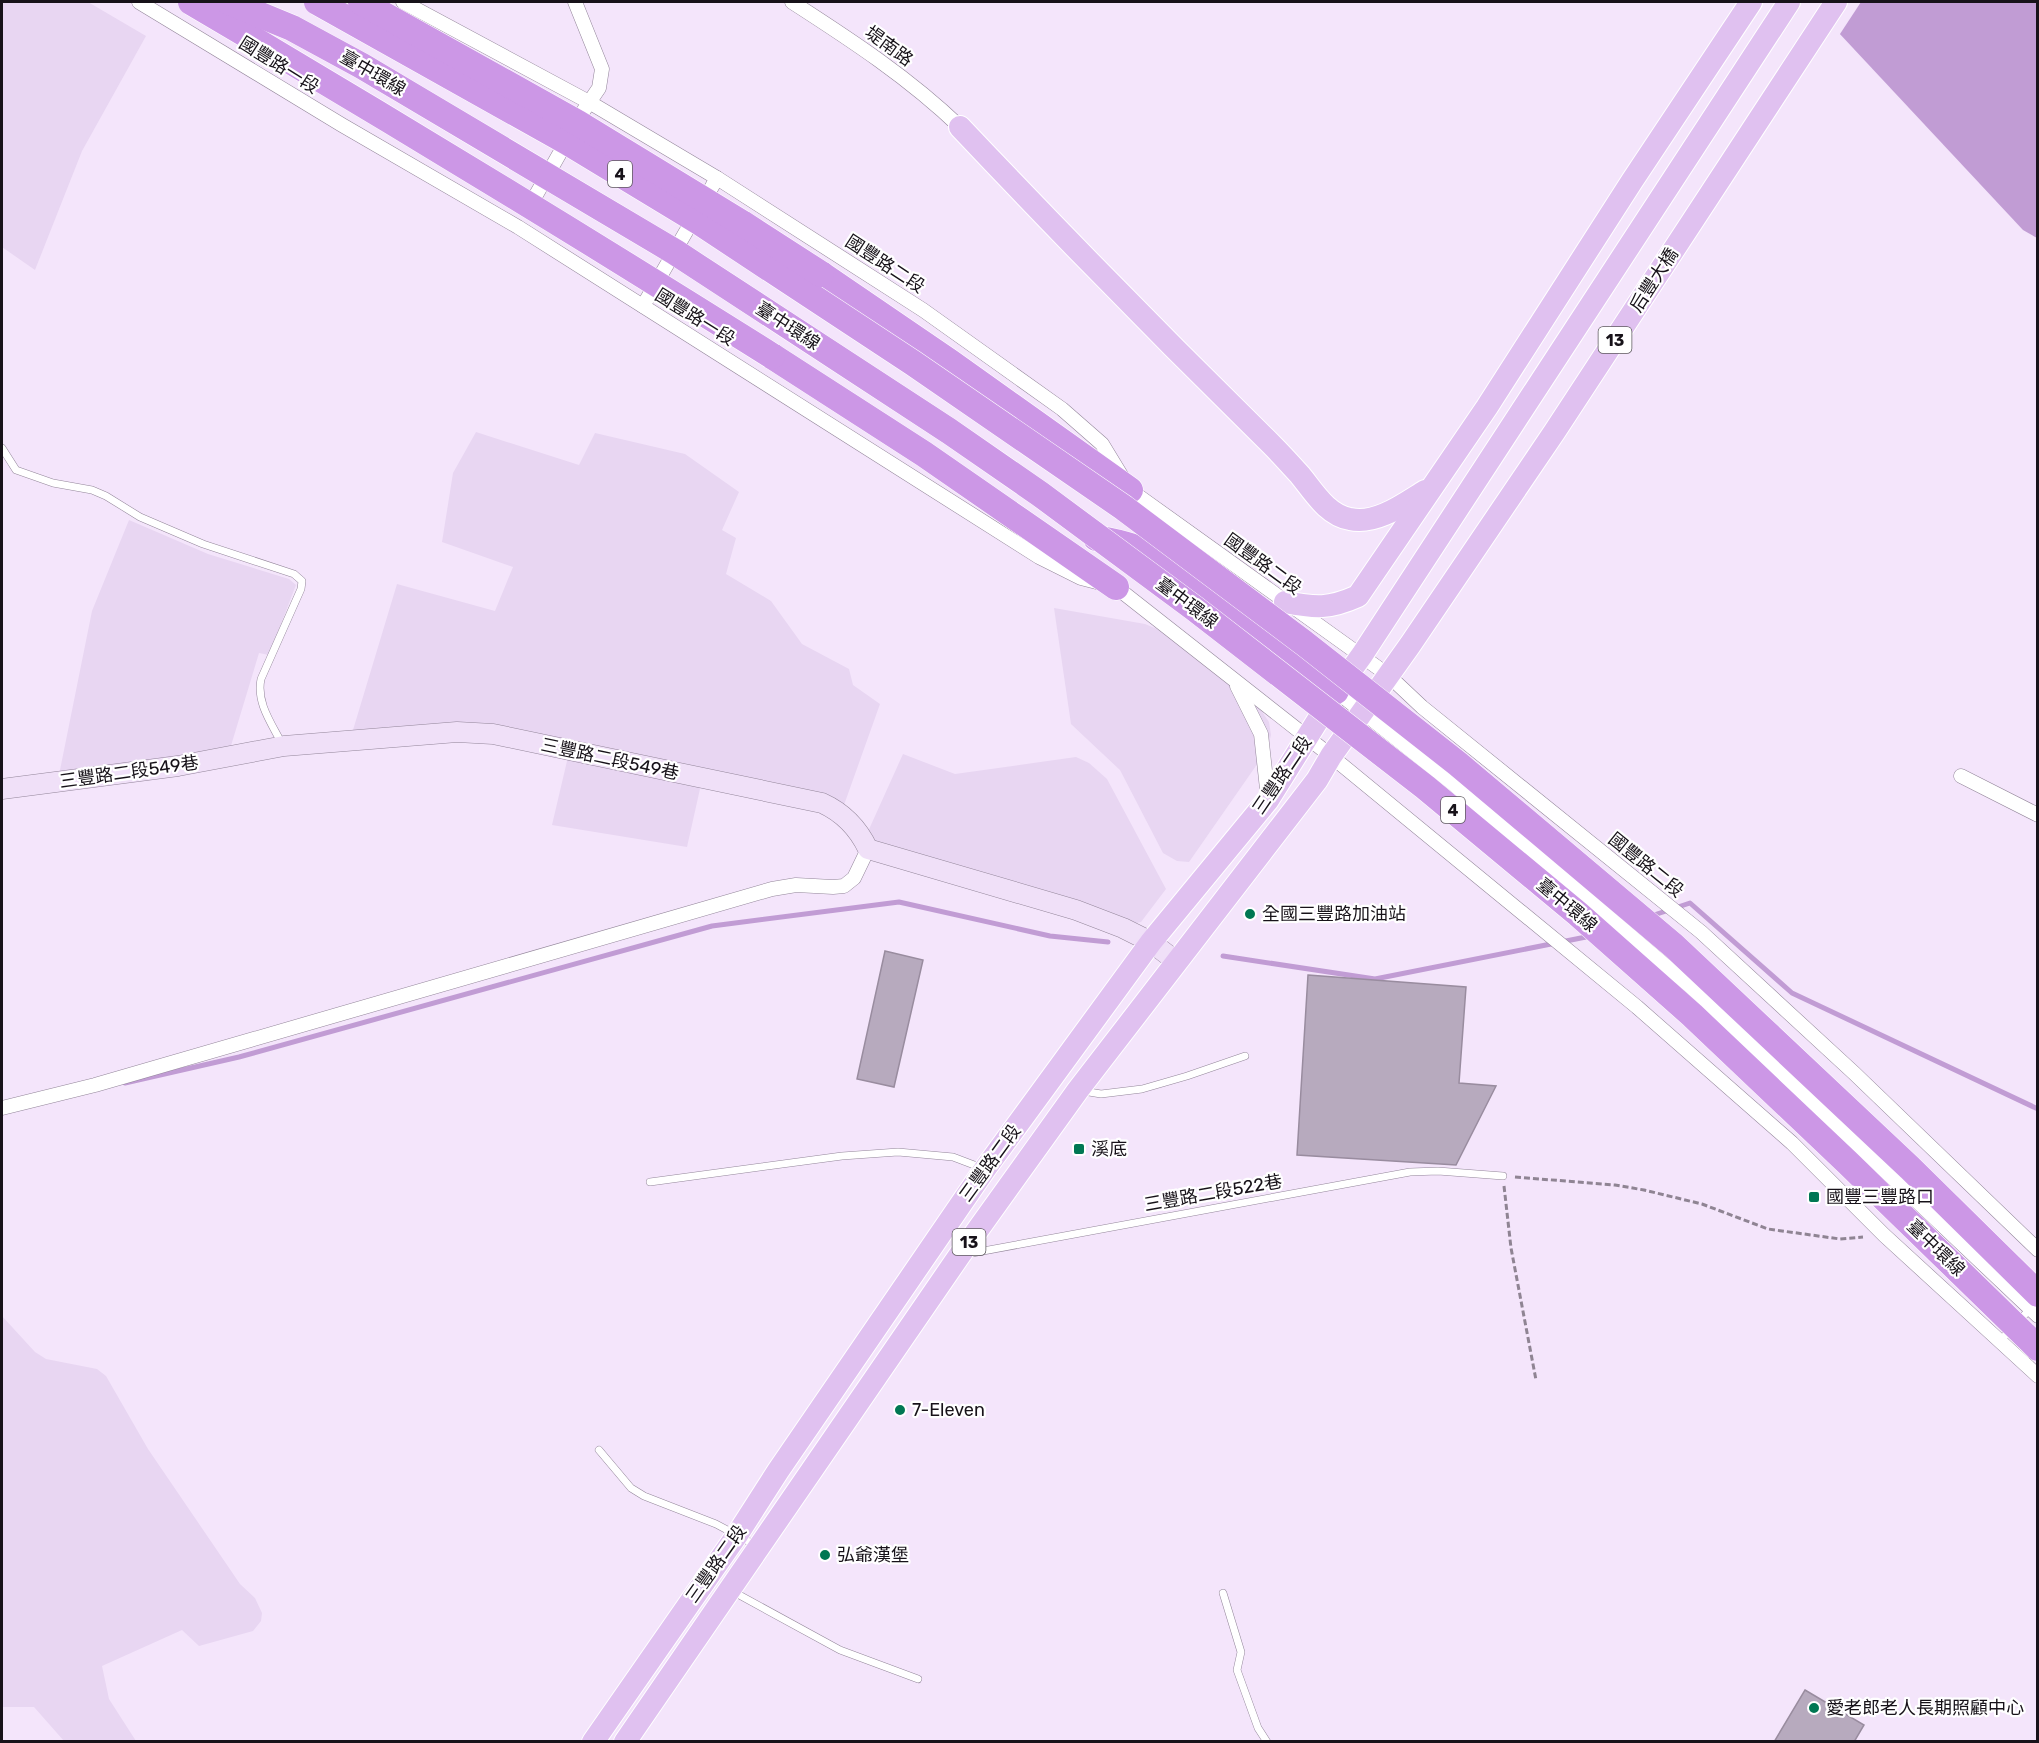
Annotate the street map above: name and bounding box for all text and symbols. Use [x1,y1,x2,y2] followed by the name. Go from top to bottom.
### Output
[861,21,917,71] street label: 堤南路
[235,32,323,98] street label: 國豐路一段
[336,45,410,101] street label: 臺中環線
[608,161,632,187] road number: 4
[841,230,929,298] street label: 國豐路二段
[1625,244,1683,316] street label: 后豐大橋
[651,284,739,350] street label: 國豐路一段
[752,297,824,355] street label: 臺中環線
[1598,327,1632,353] road number: 13
[1220,529,1306,599] street label: 國豐路二段
[1152,573,1222,633] street label: 臺中環線
[1248,732,1316,818] street label: 三豐路二段
[539,734,681,784] street label: 三豐路二段549巷
[58,751,200,793] street label: 三豐路二段549巷
[1441,797,1465,823] road number: 4
[1604,828,1688,902] street label: 國豐路二段
[1532,873,1602,937] street label: 臺中環線
[1262,903,1406,925] place label: 全國三豐路加油站
[1243,907,1257,921] marker: 全國三豐路加油站
[955,1120,1025,1206] street label: 三豐路二段
[1091,1138,1127,1160] place label: 溪底
[1072,1142,1086,1156] marker: 溪底
[1142,1170,1284,1216] street label: 三豐路二段522巷
[1826,1186,1934,1208] place label: 國豐三豐路口
[1807,1190,1821,1204] marker: 國豐三豐路口
[1902,1215,1970,1281] street label: 臺中環線
[952,1229,986,1255] road number: 13
[912,1399,985,1421] place label: 7-Eleven
[893,1403,907,1417] marker: 7-Eleven
[681,1521,751,1607] street label: 三豐路二段
[837,1544,909,1566] place label: 弘爺漢堡
[818,1548,832,1562] marker: 弘爺漢堡
[1826,1697,2024,1719] place label: 愛老郎老人長期照顧中心
[1807,1701,1821,1715] marker: 愛老郎老人長期照顧中心

